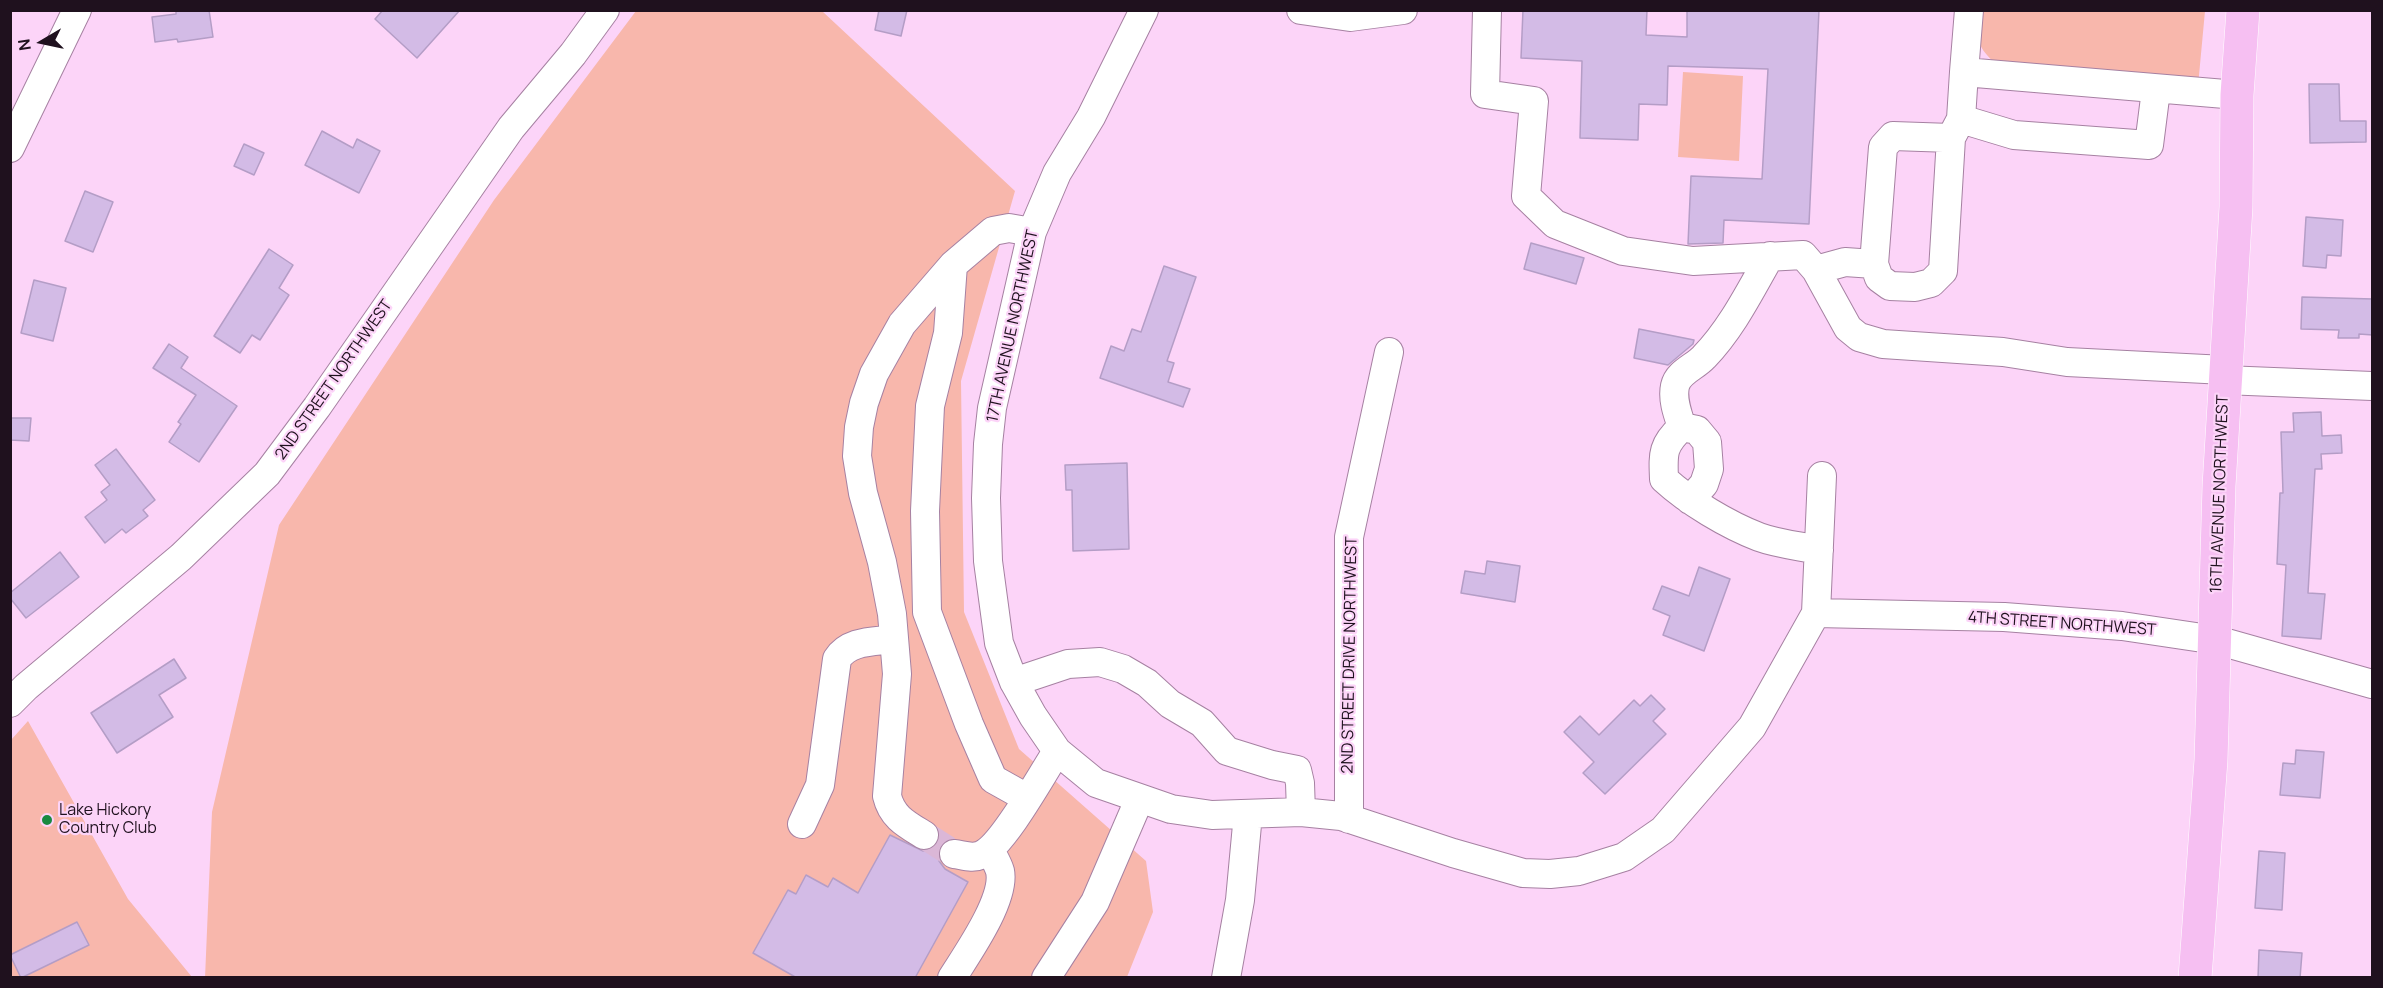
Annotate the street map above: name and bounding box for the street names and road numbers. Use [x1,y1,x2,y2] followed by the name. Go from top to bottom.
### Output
[983,228,1043,424] street label: 17TH AVENUE NORTHWEST
[271,296,397,464] street label: 2ND STREET NORTHWEST
[2207,395,2233,593] street label: 16TH AVENUE NORTHWEST
[1338,536,1362,774] street label: 2ND STREET DRIVE NORTHWEST
[1967,608,2157,640] street label: 4TH STREET NORTHWEST

